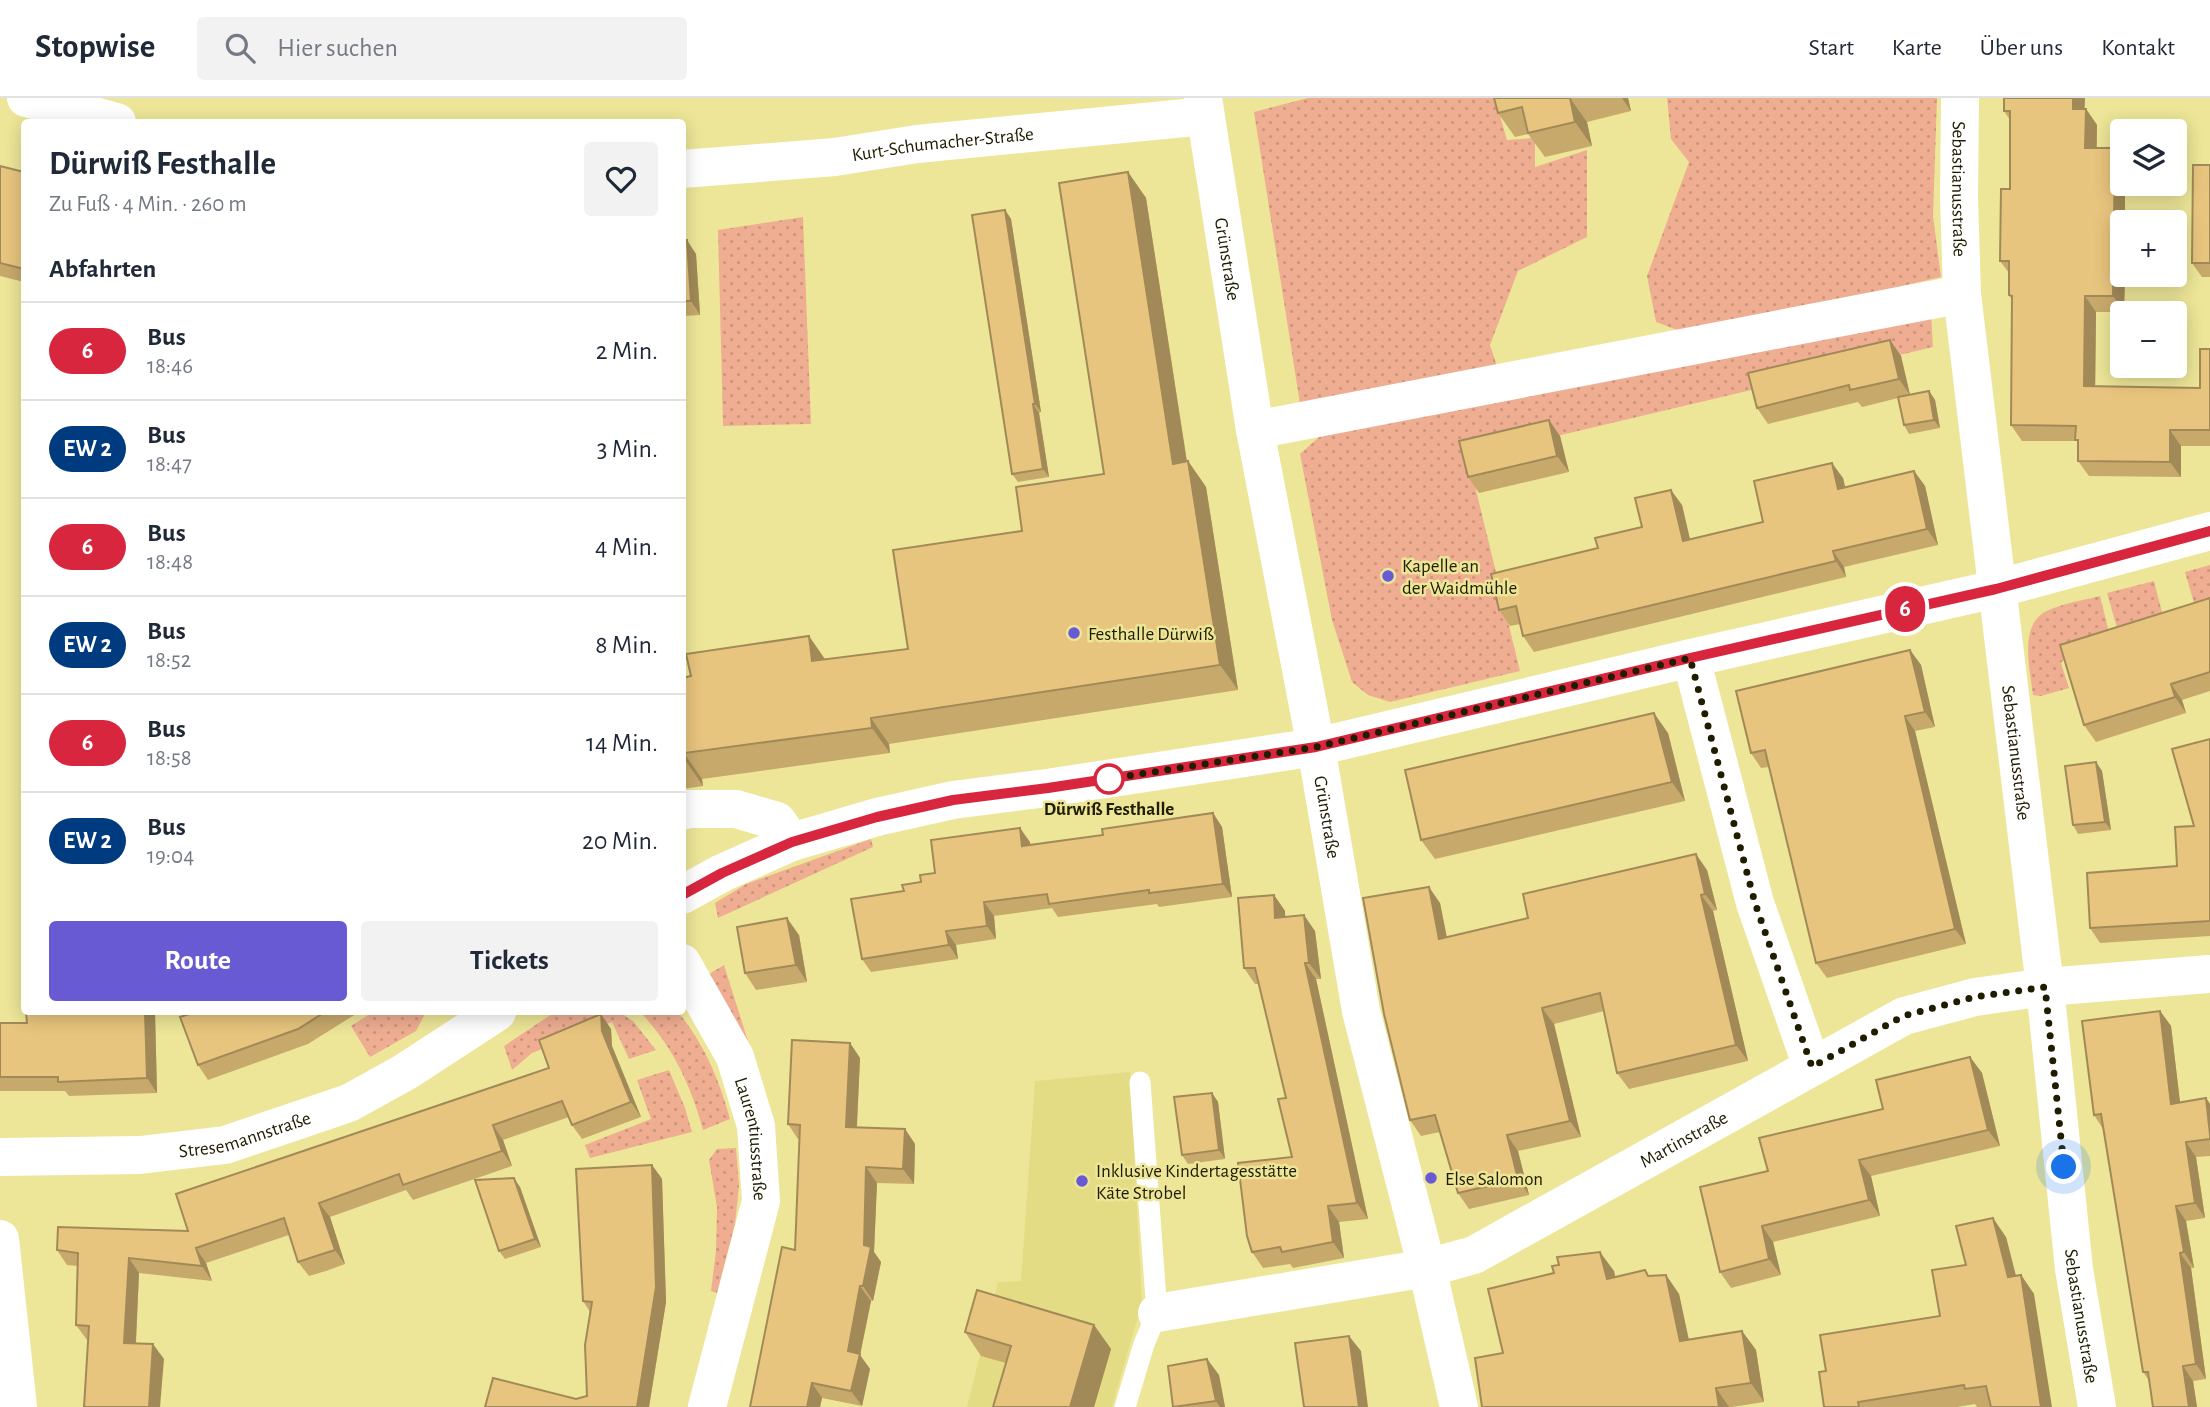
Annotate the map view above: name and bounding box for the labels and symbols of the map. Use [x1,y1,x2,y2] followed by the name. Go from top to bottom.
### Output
[1948,121,1969,257] street label: Sebastianusstraße
[851,125,1035,165] street label: Kurt-Schumacher-Straße
[1211,216,1243,302] street label: Grünstraße
[1402,557,1517,598] place label: Kapelle an der Waidmühle
[1380,568,1396,584] marker: Kapelle an der Waidmühle
[1882,586,1928,632] line badge: 6
[1066,625,1082,641] marker: Festhalle Dürwiß
[1088,625,1214,644] place label: Festhalle Dürwiß
[1998,684,2033,821] street label: Sebastianusstraße
[1094,764,1124,794] marker: Dürwiß Festhalle
[1310,775,1343,860] street label: Grünstraße
[1044,800,1174,819] place label: Dürwiß Festhalle
[731,1075,769,1201] street label: Laurentiusstraße
[1637,1108,1731,1172] street label: Martinstraße
[178,1109,313,1161] street label: Stresemannstraße
[2046,1149,2081,1184] your location
[1096,1162,1297,1203] place label: Inklusive Kindertagesstätte Käte Strobel
[1423,1170,1439,1186] marker: Else Salomon
[1445,1170,1543,1189] place label: Else Salomon
[1074,1173,1090,1189] marker: Inklusive Kindertagesstätte Käte Strobel
[2061,1248,2101,1385] street label: Sebastianusstraße

